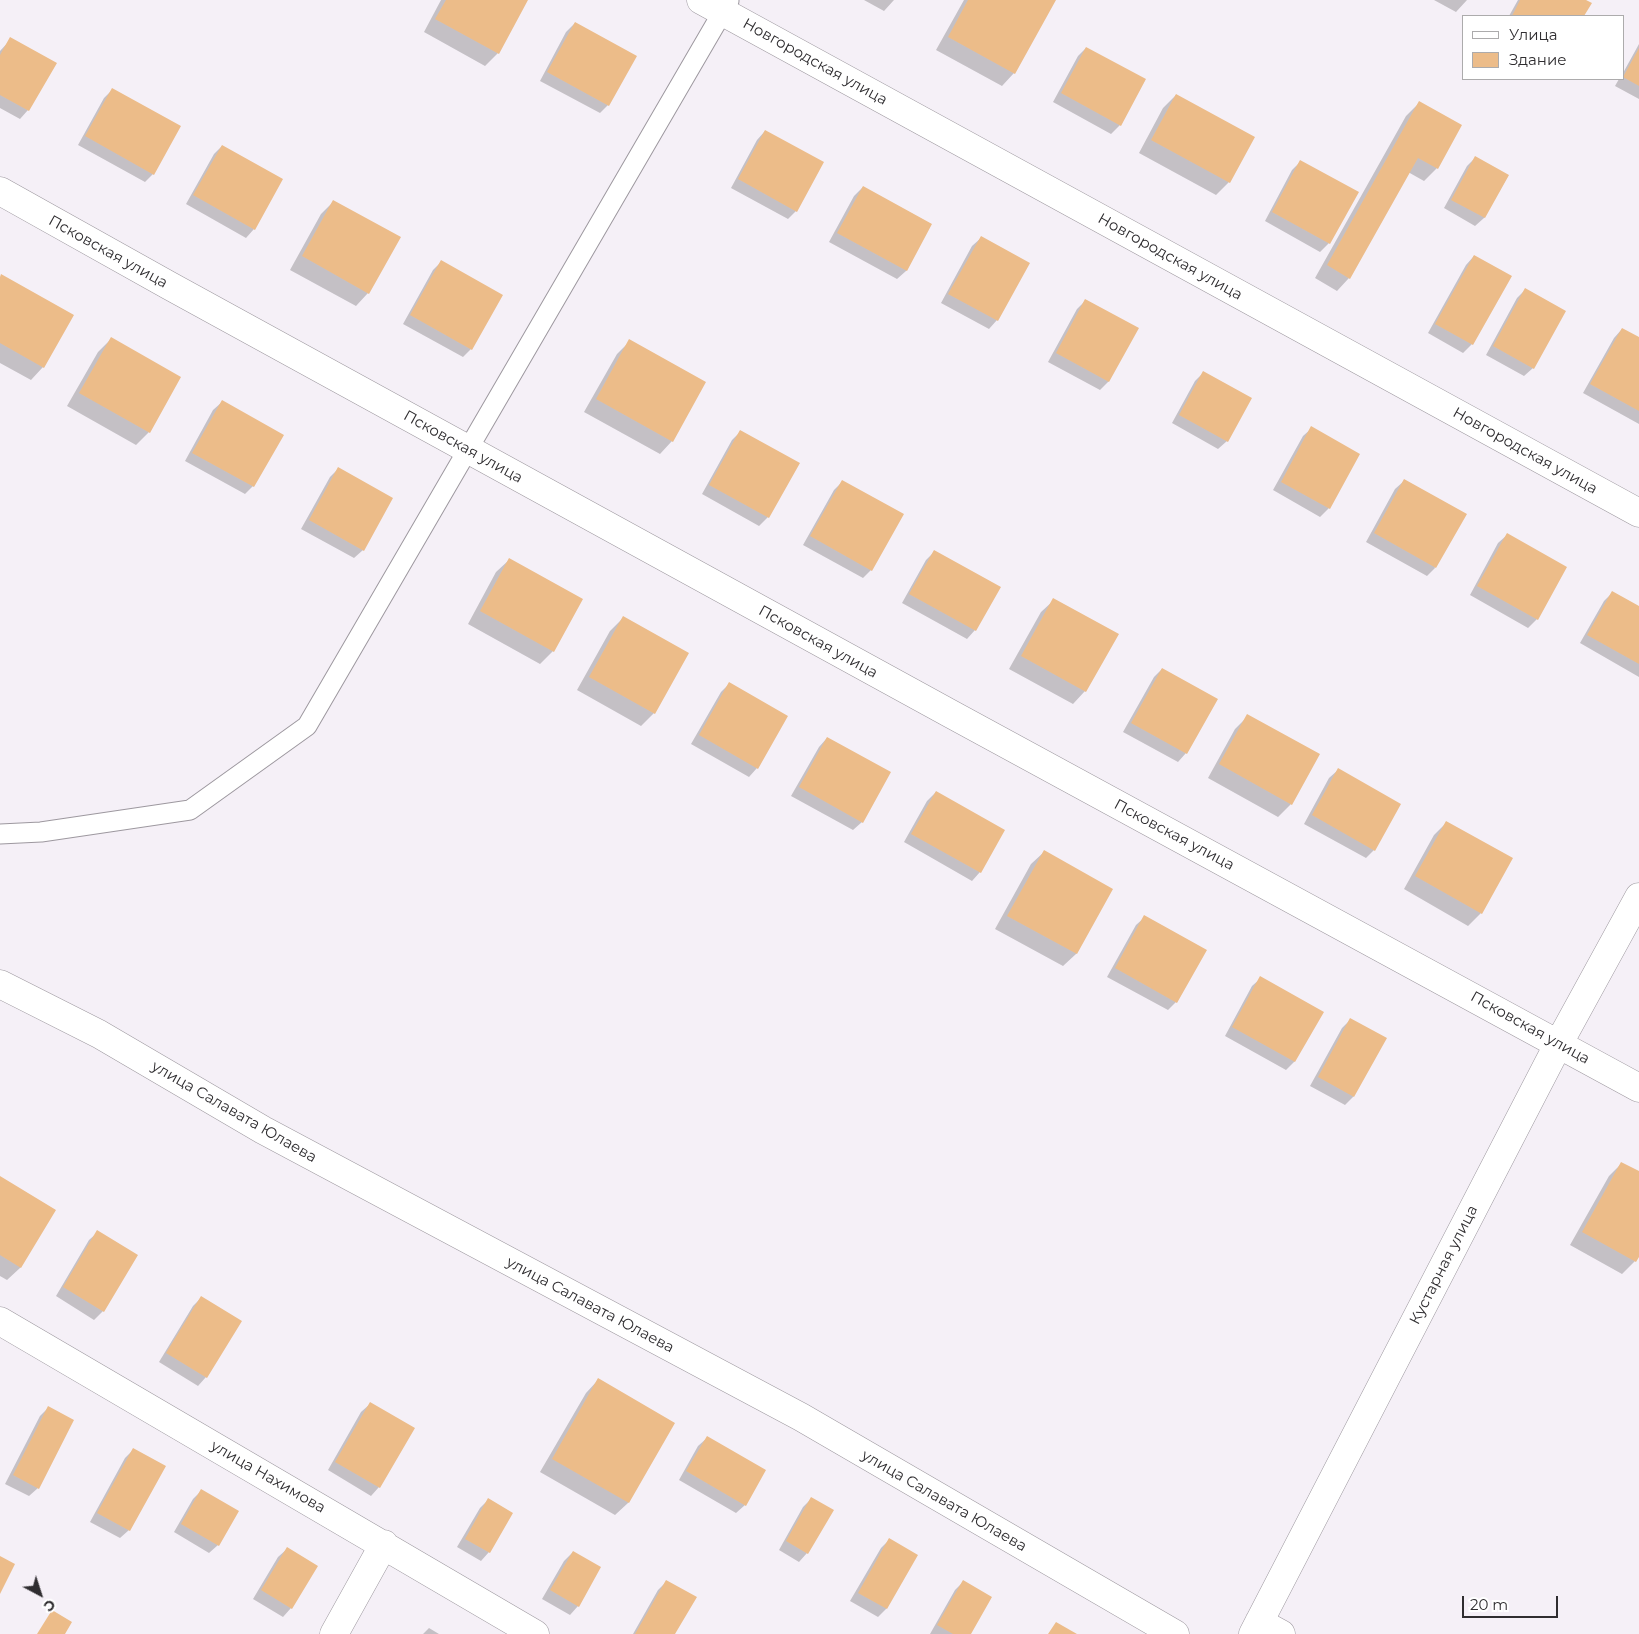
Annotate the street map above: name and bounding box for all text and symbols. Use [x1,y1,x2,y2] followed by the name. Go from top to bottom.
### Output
[740,15,890,109] street label: Новгородская улица
[1462,15,1624,80] legend
[1509,25,1557,44] text: Улица
[1509,50,1567,69] text: Здание
[1095,210,1245,304] street label: Новгородская улица
[45,212,171,292] street label: Псковская улица
[1450,404,1600,498] street label: Новгородская улица
[400,407,526,487] street label: Псковская улица
[755,602,881,682] street label: Псковская улица
[1111,796,1237,874] street label: Псковская улица
[1467,988,1593,1068] street label: Псковская улица
[148,1057,320,1167] street label: улица Салавата Юлаева
[1406,1202,1482,1328] street label: Кустарная улица
[503,1253,677,1357] street label: улица Салавата Юлаева
[208,1437,328,1517] street label: улица Нахимова
[858,1446,1030,1556] street label: улица Салавата Юлаева
[15,1569,65,1619] north arrow
[1464,1586,1560,1618] scale bar
[40,1595,59,1616] text: С
[1470,1595,1508,1614] text: 20 m

